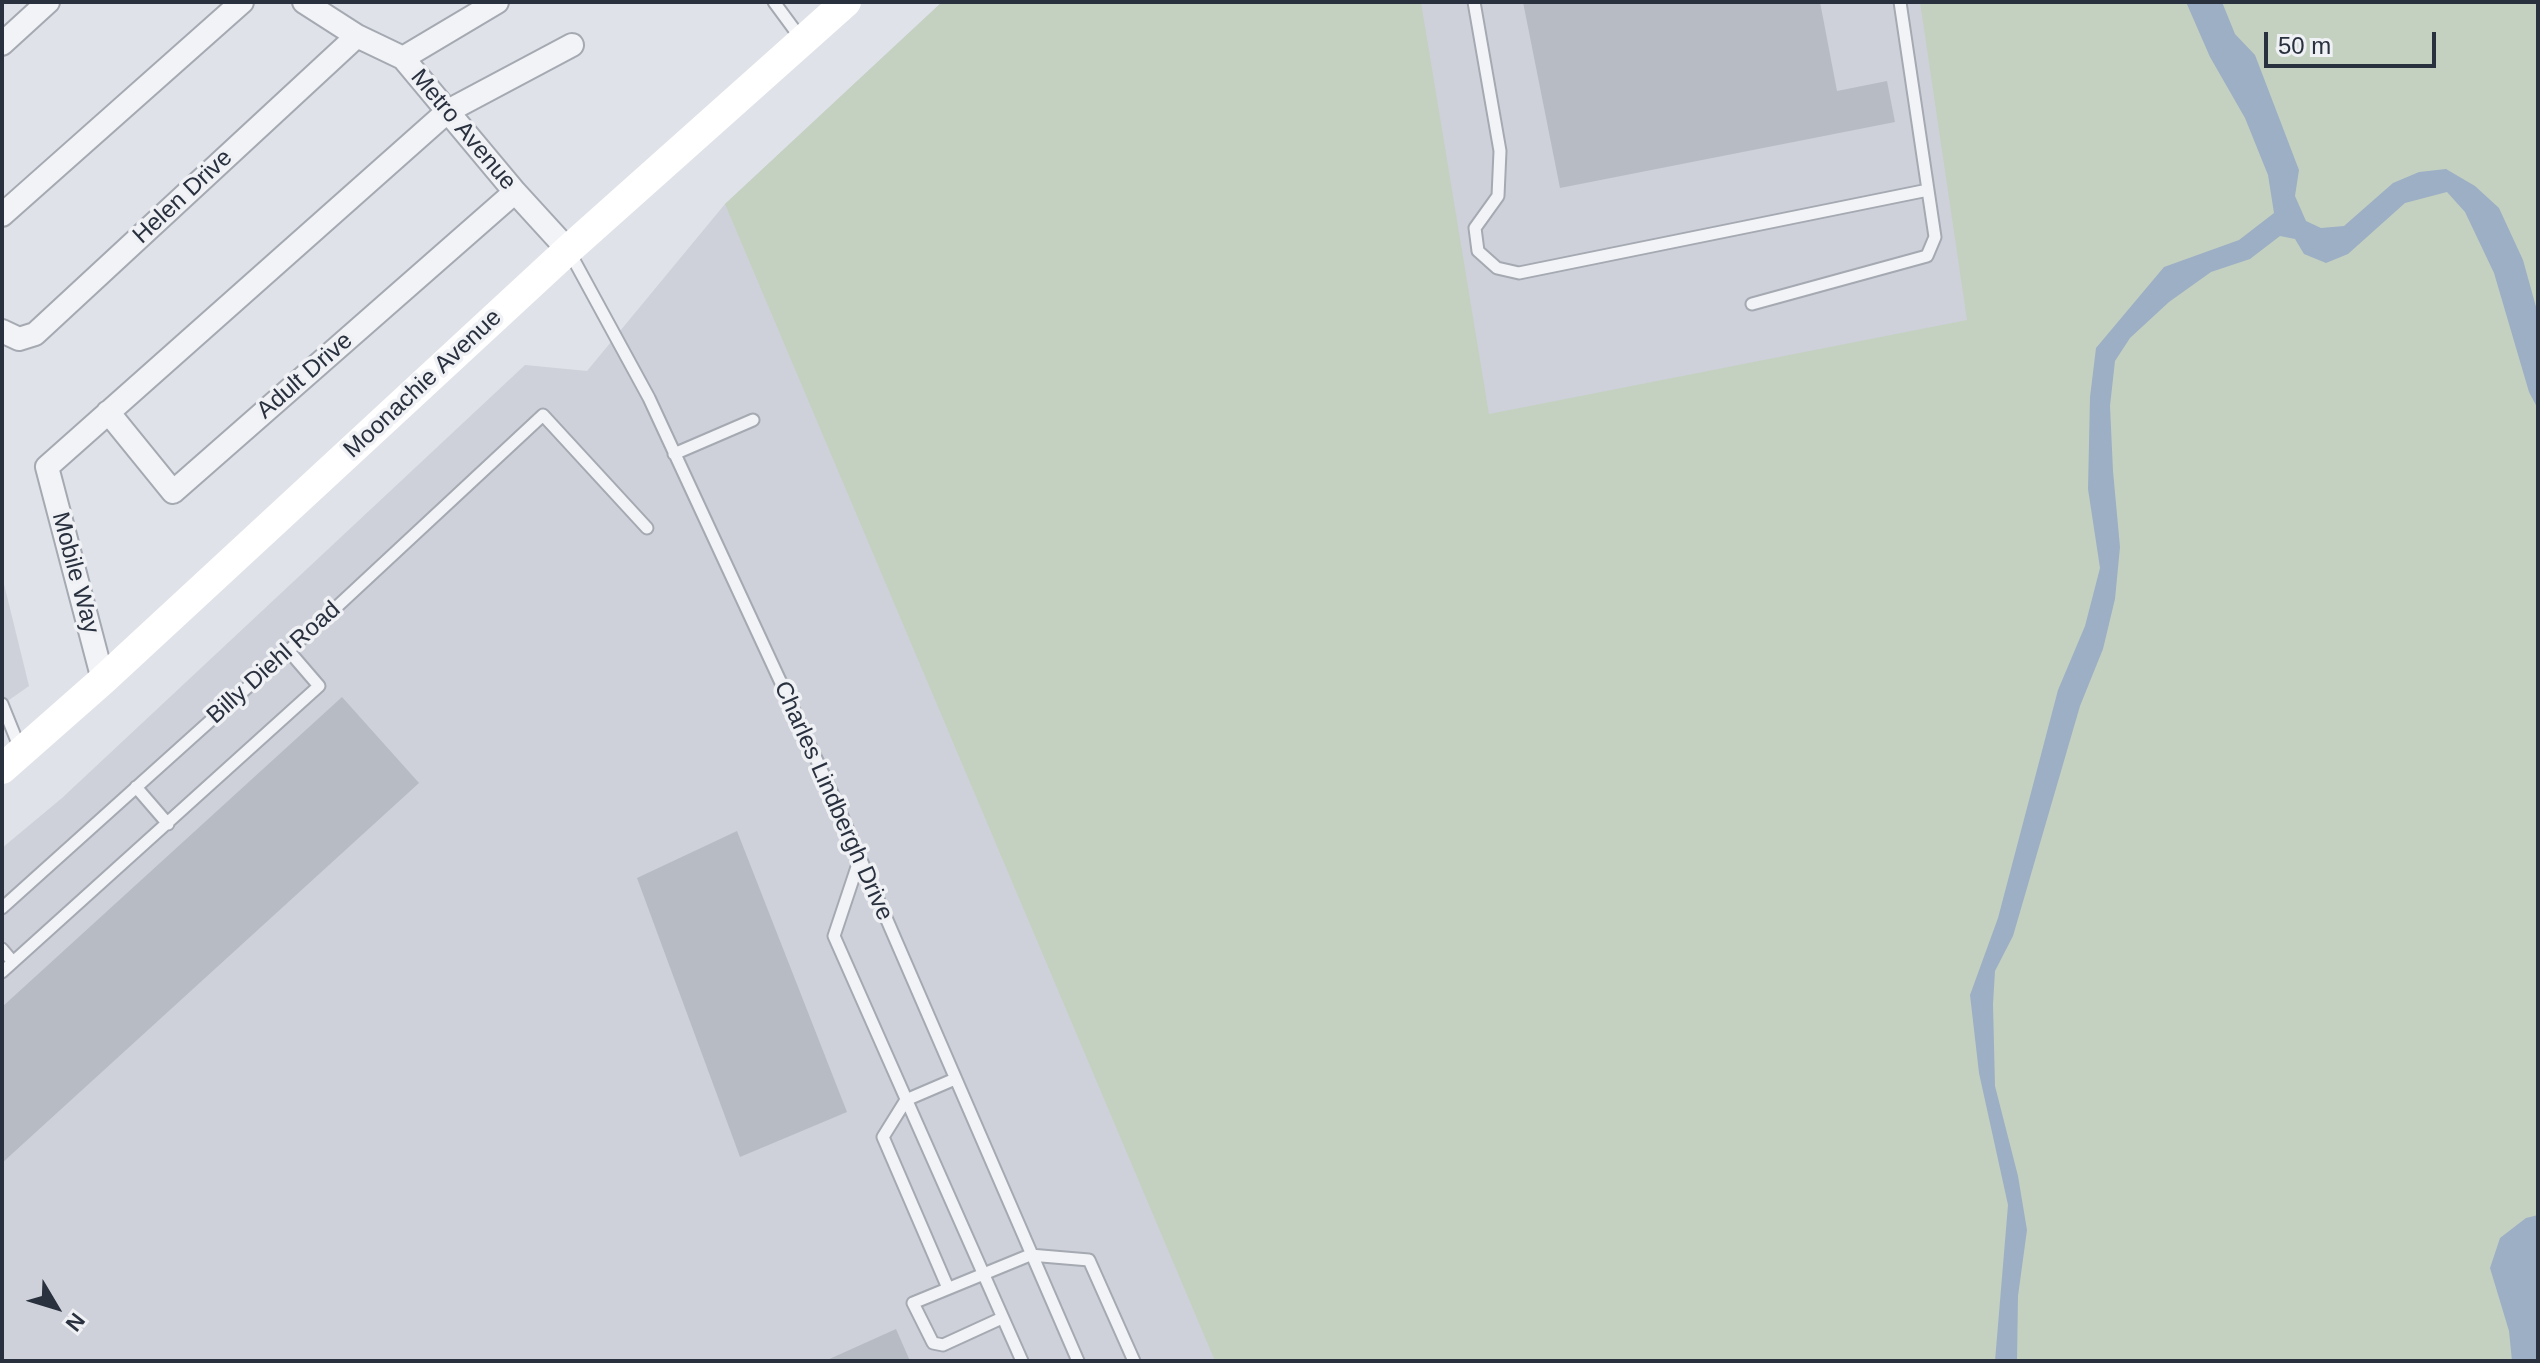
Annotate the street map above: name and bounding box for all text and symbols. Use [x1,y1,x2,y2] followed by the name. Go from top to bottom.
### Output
[2268,16,2440,66] scale bar
[2278,32,2331,59] text: 50 m
[404,64,522,196] street label: Metro Avenue
[127,144,239,250] street label: Helen Drive
[338,304,508,464] street label: Moonachie Avenue
[251,327,359,425] street label: Adult Drive
[45,509,105,637] street label: Mobile Way
[201,596,347,730] street label: Billy Diehl Road
[767,677,899,925] street label: Charles Lindbergh Drive
[16,1267,96,1347] north arrow
[61,1308,90,1336] text: N

